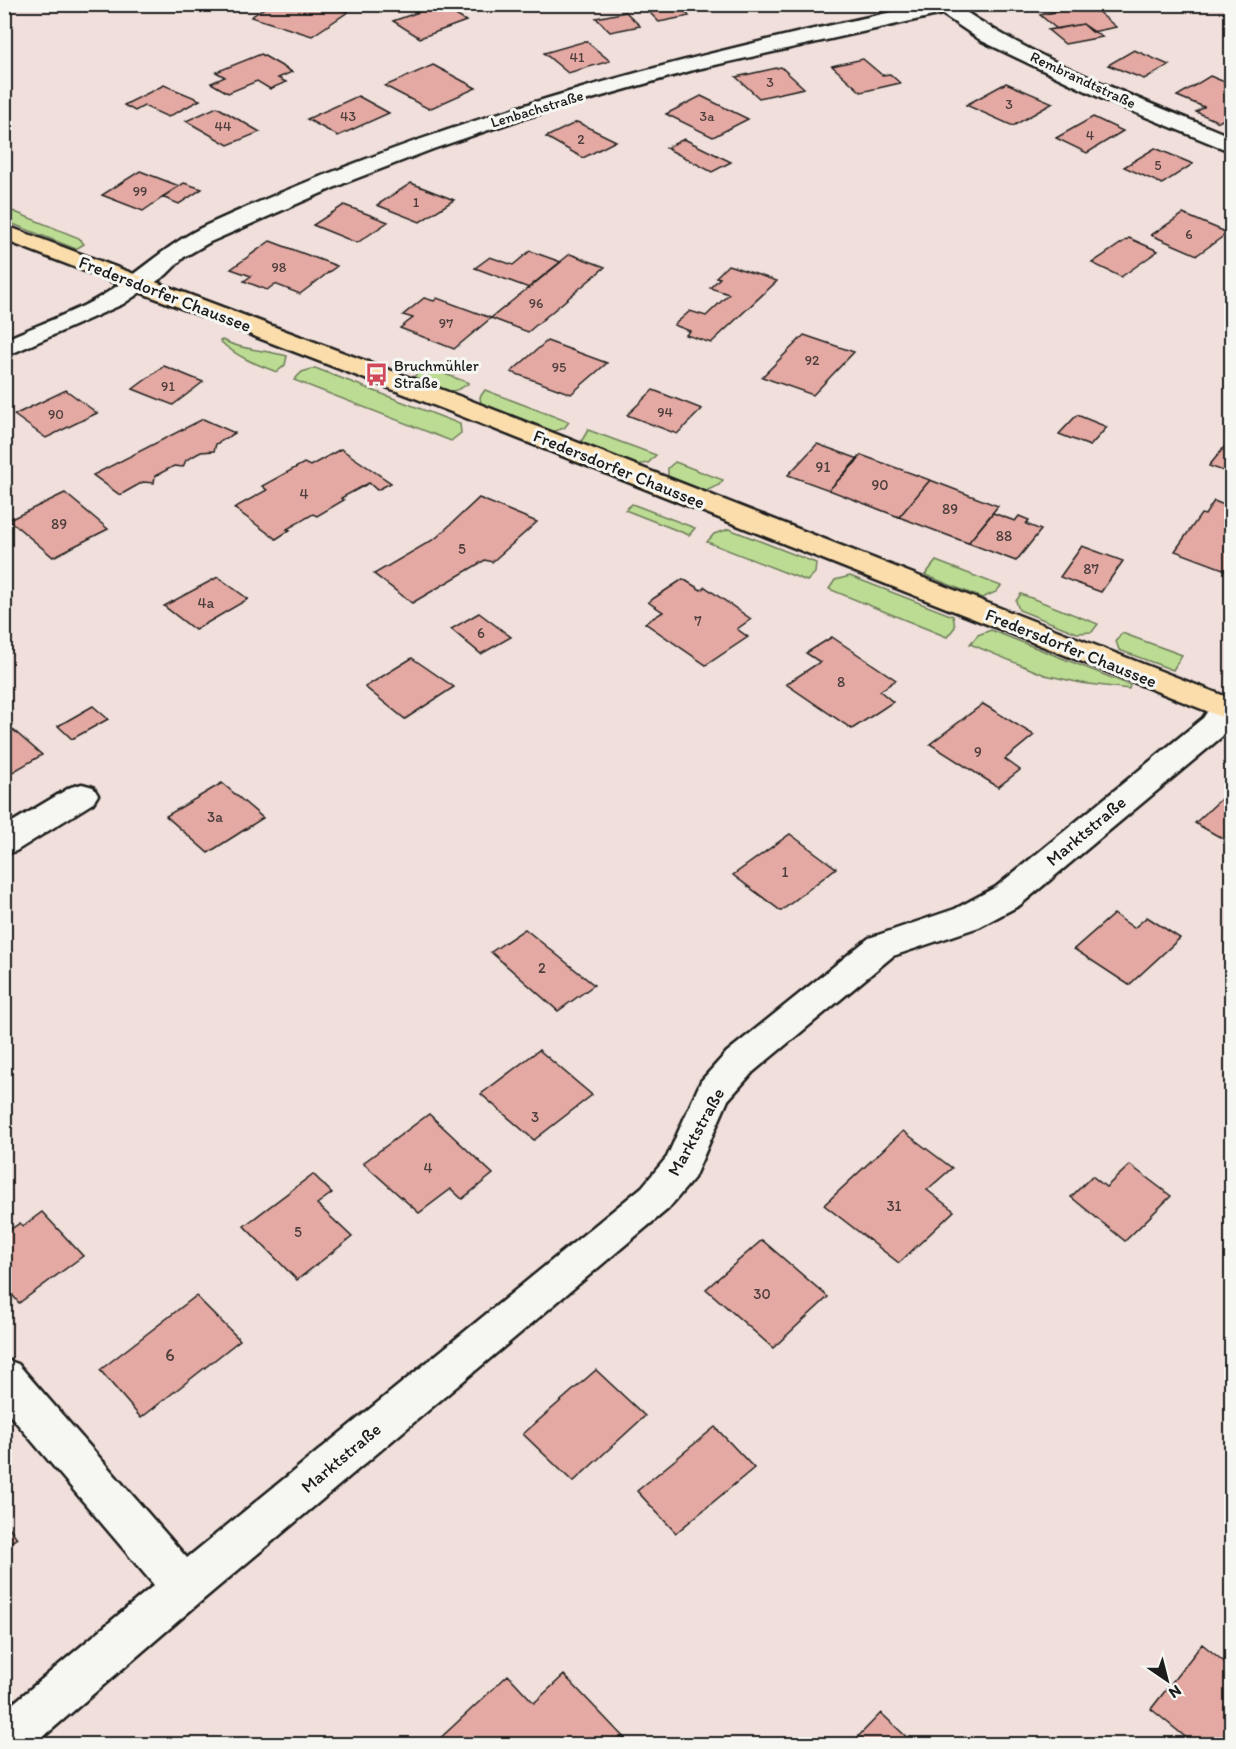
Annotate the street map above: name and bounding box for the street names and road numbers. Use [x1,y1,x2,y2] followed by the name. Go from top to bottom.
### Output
[1027,48,1139,112] street label: Rembrandtstraße
[489,86,585,132] street label: Lenbachstraße
[76,251,254,337] street label: Fredersdorfer Chaussee
[530,425,708,513] street label: Fredersdorfer Chaussee
[982,604,1160,692] street label: Fredersdorfer Chaussee
[1042,791,1130,871] street label: Marktstraße
[663,1084,729,1180] street label: Marktstraße
[297,1418,385,1498] street label: Marktstraße

